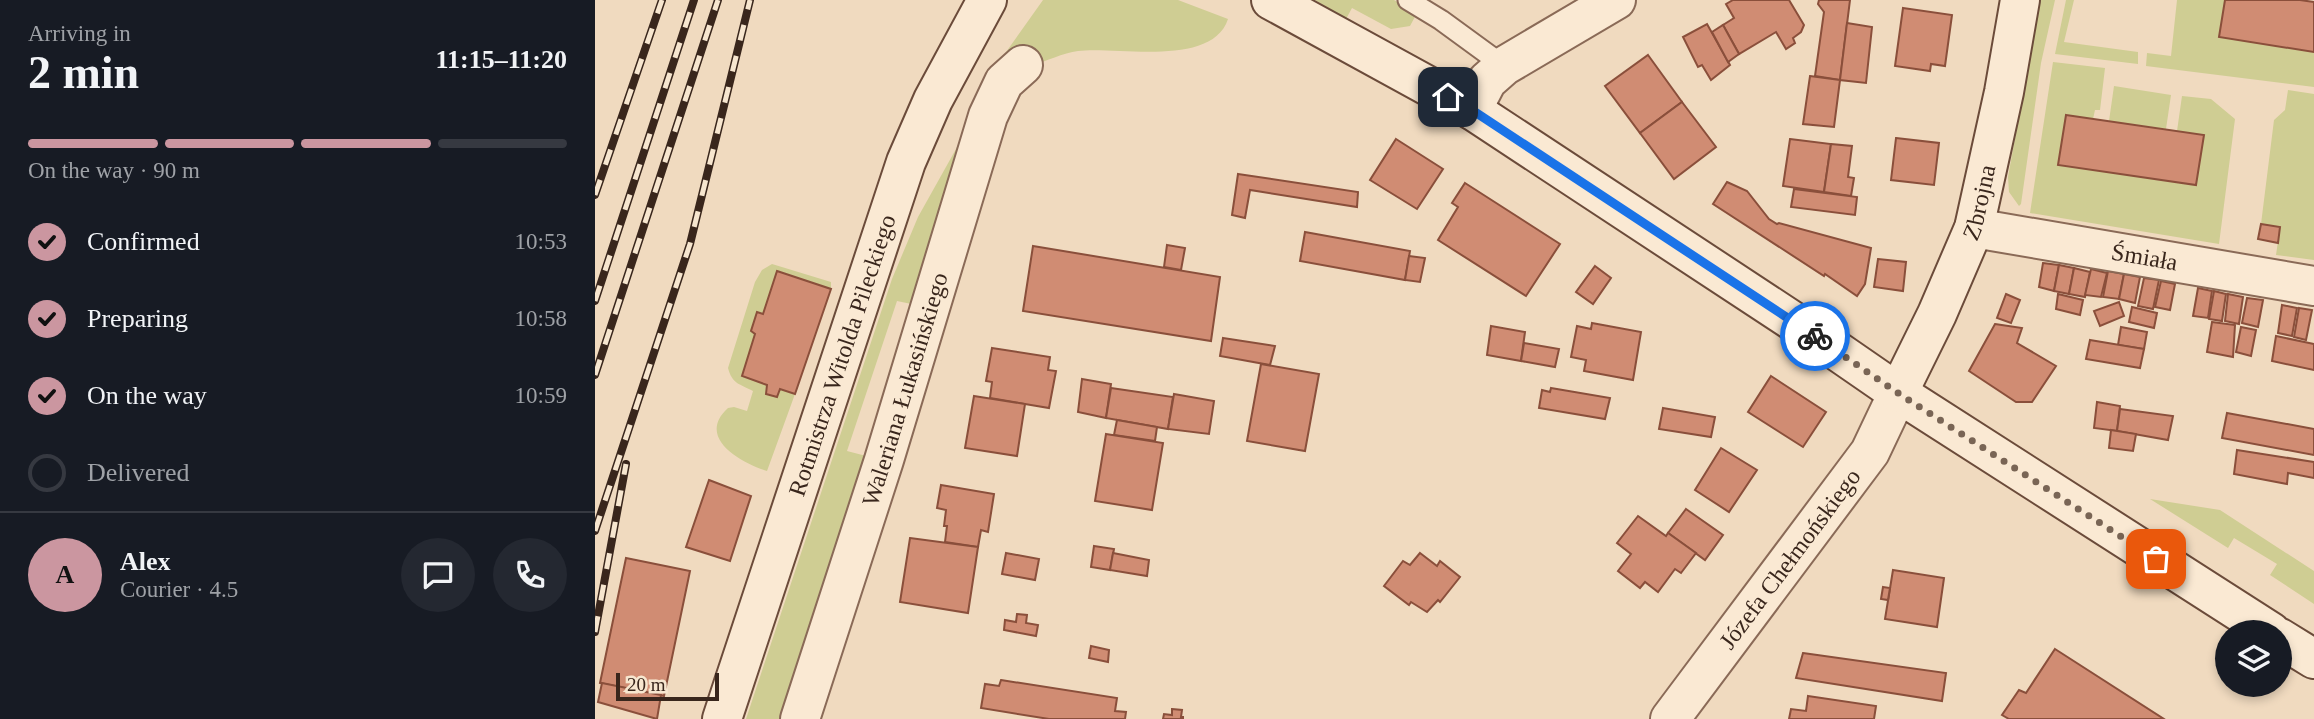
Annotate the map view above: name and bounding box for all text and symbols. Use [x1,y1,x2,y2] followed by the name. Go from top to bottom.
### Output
[28,21,131,46] text: Arriving in
[436,45,567,74] text: 11:15–11:20
[28,47,139,98] text: 2 min
[1418,67,1478,127] pin
[1429,78,1467,116] icon: home
[28,158,200,183] text: On the way · 90 m
[1957,162,2001,244] street label: Zbrojna
[784,211,901,499] street label: Rotmistrza Witolda Pileckiego
[28,223,66,261] icon: check
[87,227,200,256] text: Confirmed
[515,229,567,254] text: 10:53
[2109,239,2180,276] street label: Śmiała
[857,270,953,509] street label: Waleriana Łukasińskiego
[28,300,66,338] icon: check
[1780,301,1850,371] courier
[87,304,188,333] text: Preparing
[515,306,567,331] text: 10:58
[1796,317,1834,355] icon: bike
[28,377,66,415] icon: check
[87,381,207,410] text: On the way
[515,383,567,408] text: 10:59
[87,458,190,487] text: Delivered
[1714,464,1866,654] street label: Józefa Chełmońskiego
[2126,529,2186,589] pin
[401,538,475,612] button: chat
[493,538,567,612] button: phone
[2137,540,2175,578] icon: bag
[120,547,171,576] text: Alex
[56,560,74,589] text: A
[120,577,238,602] text: Courier · 4.5
[2215,620,2292,697] map controls
[2215,620,2292,697] button: layers
[616,670,719,702] scale bar
[627,674,666,695] text: 20 m

